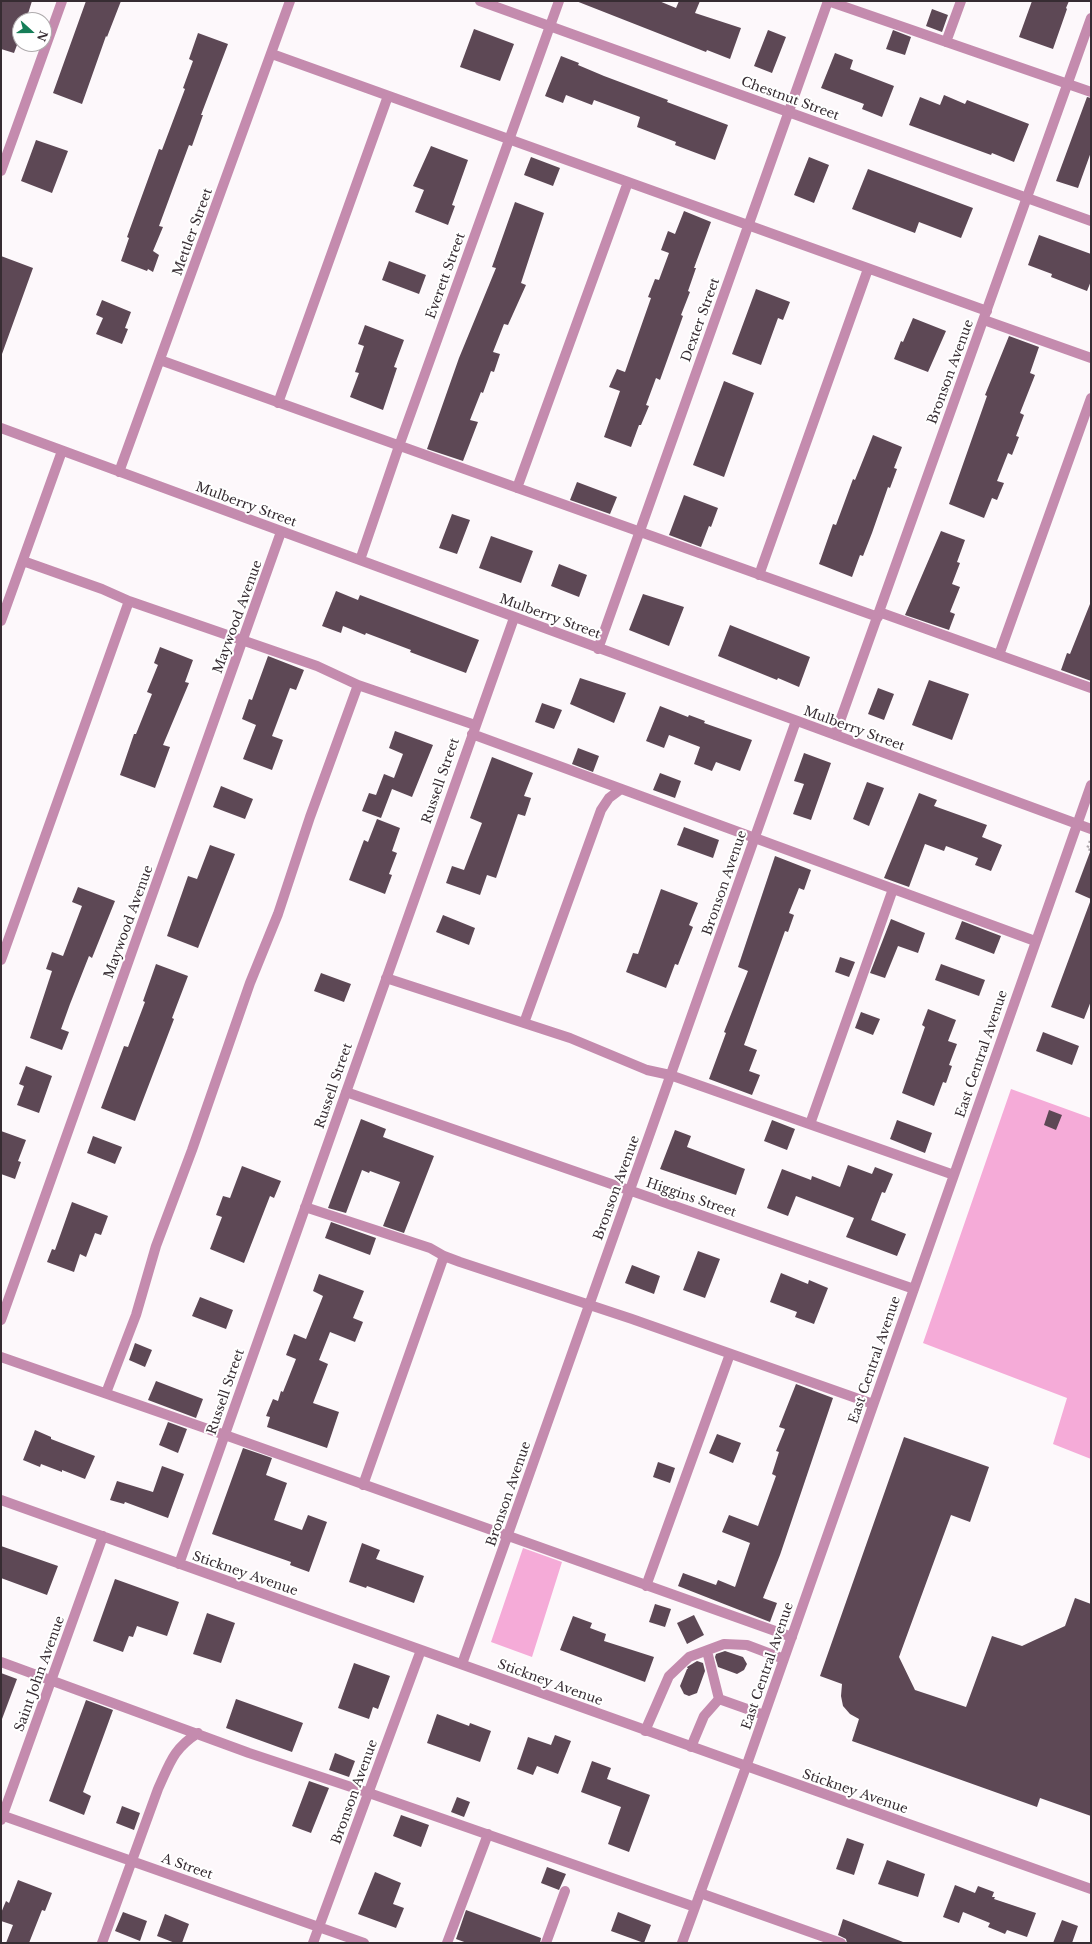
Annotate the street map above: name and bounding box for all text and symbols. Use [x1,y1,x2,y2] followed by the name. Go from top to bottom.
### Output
[12,12,52,52] north arrow
[34,29,51,43] text: N
[739,74,841,124] street label: Chestnut Street
[170,186,216,278] street label: Mettler Street
[423,231,469,321] street label: Everett Street
[679,276,723,364] street label: Dexter Street
[925,318,977,426] street label: Bronson Avenue
[193,479,299,531] street label: Mulberry Street
[210,558,266,676] street label: Maywood Avenue
[497,591,603,643] street label: Mulberry Street
[801,703,907,755] street label: Mulberry Street
[419,736,463,826] street label: Russell Street
[700,828,750,938] street label: Bronson Avenue
[101,863,157,981] street label: Maywood Avenue
[953,988,1011,1120] street label: East Central Avenue
[312,1041,356,1131] street label: Russell Street
[591,1134,643,1242] street label: Bronson Avenue
[644,1175,738,1221] street label: Higgins Street
[846,1294,904,1426] street label: East Central Avenue
[204,1347,248,1437] street label: Russell Street
[484,1439,534,1549] street label: Bronson Avenue
[190,1549,300,1599] street label: Stickney Avenue
[739,1600,797,1732] street label: East Central Avenue
[12,1614,68,1734] street label: Saint John Avenue
[495,1657,605,1709] street label: Stickney Avenue
[329,1738,381,1846] street label: Bronson Avenue
[800,1767,910,1817] street label: Stickney Avenue
[159,1851,215,1883] street label: A Street

